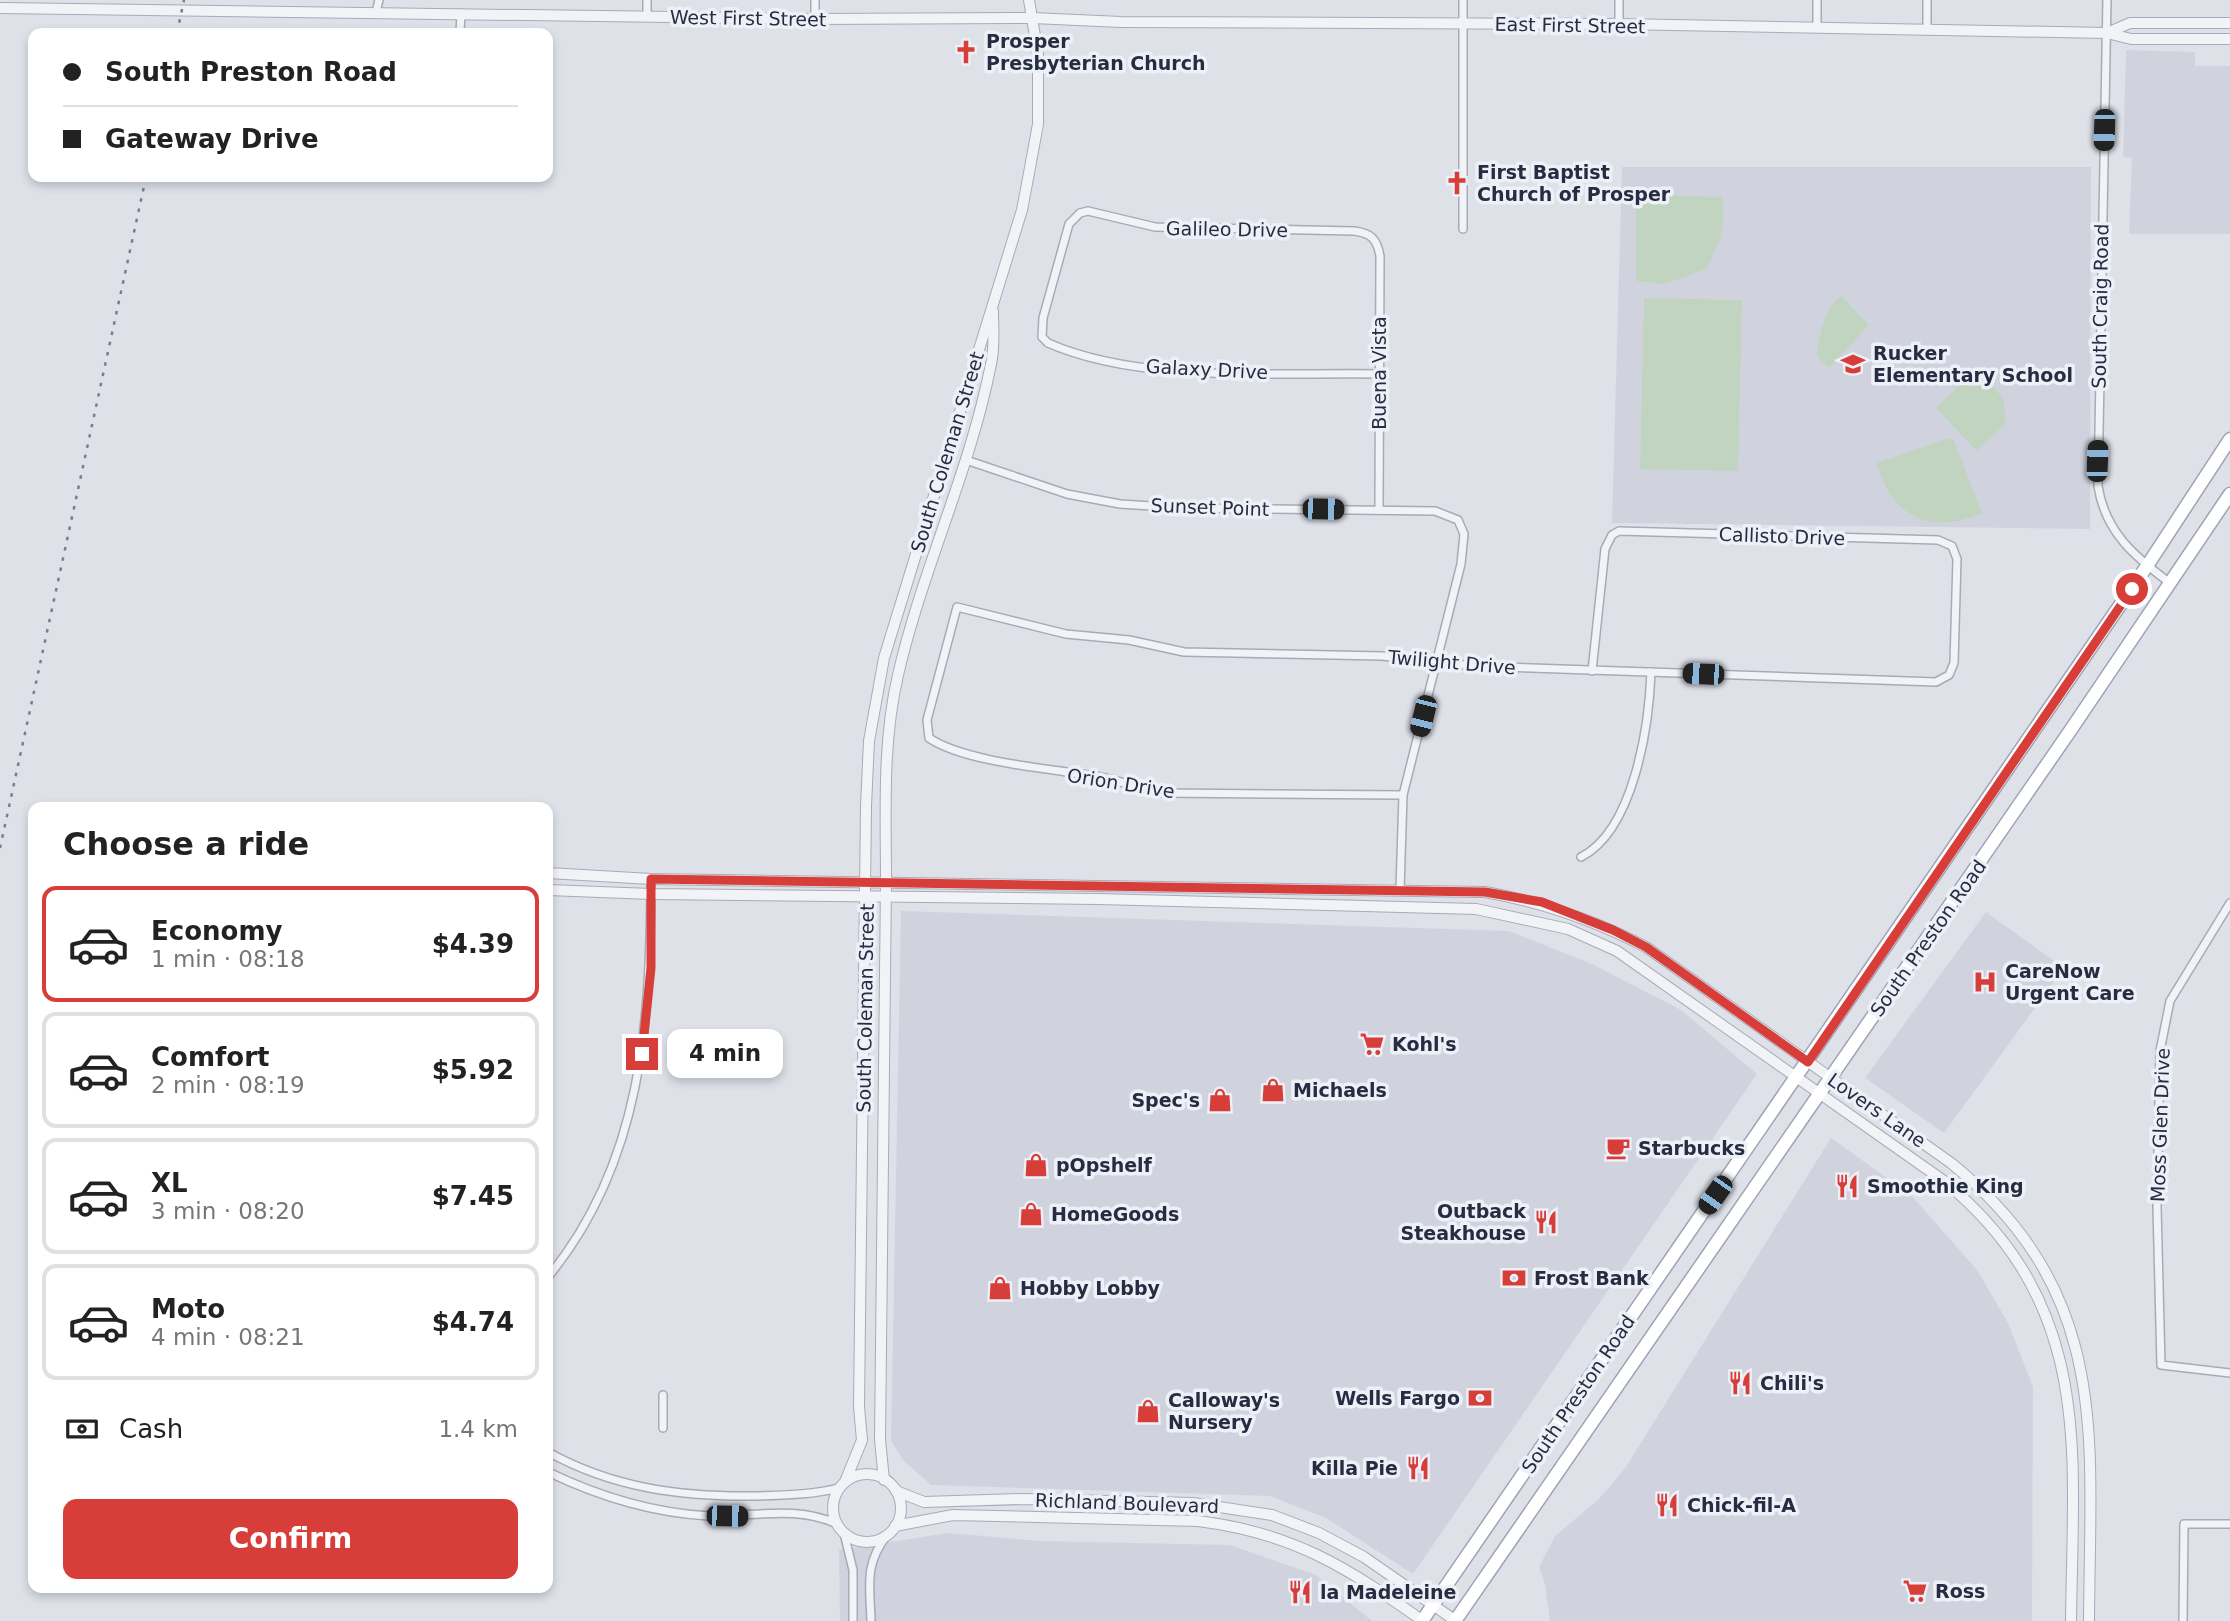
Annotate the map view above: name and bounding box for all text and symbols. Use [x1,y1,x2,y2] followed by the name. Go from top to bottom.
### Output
[670,6,826,30] street label: West First Street
[1494,13,1646,37] street label: East First Street
[986,30,1205,74] place label: Prosper Presbyterian Church
[952,38,980,66] church icon: Prosper Presbyterian Church
[105,57,397,87] text: South Preston Road
[2093,109,2116,151] car
[105,124,319,154] text: Gateway Drive
[1477,161,1671,205] place label: First Baptist Church of Prosper
[1443,169,1471,197] church icon: First Baptist Church of Prosper
[1166,217,1288,241] street label: Galileo Drive
[2088,223,2112,389] street label: South Craig Road
[1368,316,1390,430] street label: Buena Vista
[1873,342,2073,386] place label: Rucker Elementary School
[906,349,988,555] street label: South Coleman Street
[1839,350,1867,378] school or university icon: Rucker Elementary School
[1145,355,1269,383] street label: Galaxy Drive
[2086,440,2109,482] car
[1150,494,1270,520] street label: Sunset Point
[1302,498,1345,520] car
[1718,523,1846,549] street label: Callisto Drive
[2116,573,2148,605] route start
[1386,645,1517,679] street label: Twilight Drive
[1682,663,1725,685] car
[1408,693,1439,739] car
[1066,764,1176,802] street label: Orion Drive
[63,825,309,863] text: Choose a ride
[1866,855,1990,1021] street label: South Preston Road
[852,903,878,1113] street label: South Coleman Street
[67,913,130,976] icon: car
[151,916,282,946] text: Economy
[432,929,514,959] text: $4.39
[151,946,305,972] text: 1 min · 08:18
[2005,960,2135,1004] place label: CareNow Urgent Care
[1971,968,1999,996] hospital icon: CareNow Urgent Care
[666,1030,782,1078] callout: 4 min
[1358,1030,1386,1058] supermarket icon: Kohl's
[1392,1033,1457,1055] place label: Kohl's
[626,1038,658,1070] route end
[67,1039,130,1102] icon: car
[689,1040,761,1066] text: 4 min
[151,1042,269,1072] text: Comfort
[2146,1048,2174,1202] street label: Moss Glen Drive
[432,1055,514,1085] text: $5.92
[1824,1068,1930,1152] street label: Lovers Lane
[151,1072,305,1098] text: 2 min · 08:19
[1259,1076,1287,1104] shop icon: Michaels
[1293,1079,1387,1101] place label: Michaels
[1206,1086,1234,1114] shop icon: Spec's
[1131,1089,1200,1111] place label: Spec's
[1604,1134,1632,1162] cafe icon: Starbucks
[1638,1137,1745,1159] place label: Starbucks
[1022,1151,1050,1179] shop icon: pOpshelf
[1056,1154,1153,1176] place label: pOpshelf
[67,1165,130,1228] icon: car
[151,1168,188,1198] text: XL
[1695,1172,1736,1218] car
[1833,1172,1861,1200] restaurant icon: Smoothie King
[1867,1175,2024,1197] place label: Smoothie King
[432,1181,514,1211] text: $7.45
[151,1198,305,1224] text: 3 min · 08:20
[1017,1200,1045,1228] shop icon: HomeGoods
[1401,1200,1526,1244] place label: Outback Steakhouse
[1051,1203,1179,1225] place label: HomeGoods
[1532,1208,1560,1236] restaurant icon: Outback Steakhouse
[1500,1264,1528,1292] bank icon: Frost Bank
[1534,1267,1649,1289] place label: Frost Bank
[986,1274,1014,1302] shop icon: Hobby Lobby
[1020,1277,1161,1299] place label: Hobby Lobby
[67,1291,130,1354] icon: car
[151,1294,225,1324] text: Moto
[432,1307,514,1337] text: $4.74
[1517,1311,1639,1477] street label: South Preston Road
[151,1324,305,1350] text: 4 min · 08:21
[1726,1369,1754,1397] restaurant icon: Chili's
[1760,1372,1824,1394] place label: Chili's
[1466,1384,1494,1412] bank icon: Wells Fargo
[1335,1387,1460,1409] place label: Wells Fargo
[1168,1389,1280,1433] place label: Calloway's Nursery
[1134,1397,1162,1425] shop icon: Calloway's Nursery
[63,1410,101,1448] icon: cash
[119,1414,183,1444] text: Cash
[438,1416,518,1442] text: 1.4 km
[1404,1454,1432,1482] restaurant icon: Killa Pie
[1311,1457,1398,1479] place label: Killa Pie
[1035,1489,1219,1517] street label: Richland Boulevard
[1653,1491,1681,1519] restaurant icon: Chick-fil-A
[1687,1494,1796,1516] place label: Chick-fil-A
[63,1499,518,1579] button: Confirm
[706,1505,749,1527] car
[1901,1577,1929,1605] supermarket icon: Ross
[1286,1578,1314,1606] restaurant icon: la Madeleine
[1935,1580,1985,1602] place label: Ross
[1320,1581,1457,1603] place label: la Madeleine

